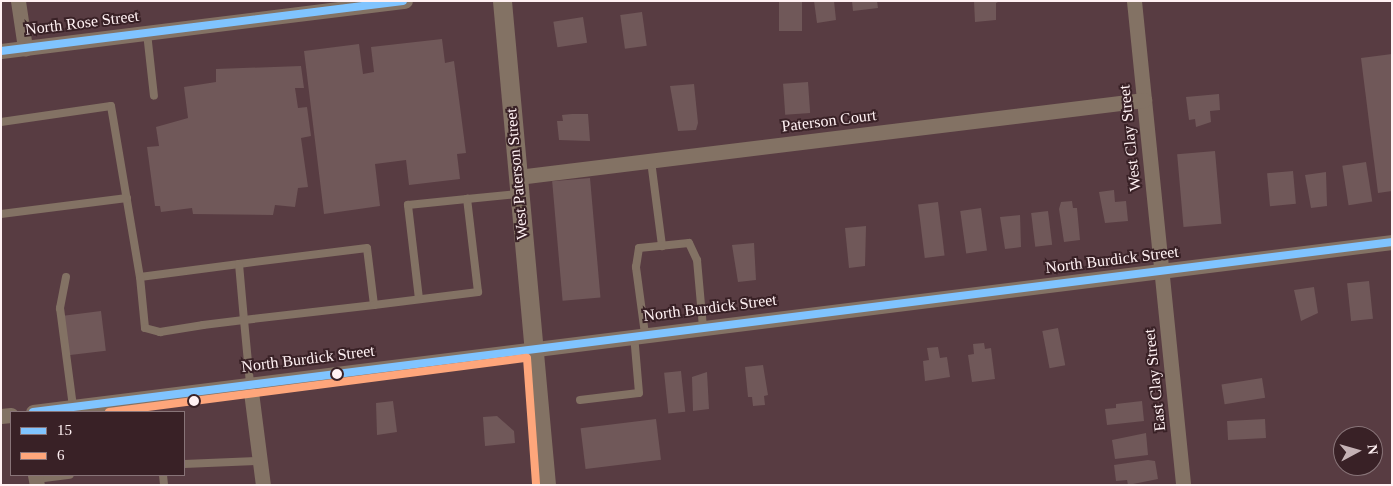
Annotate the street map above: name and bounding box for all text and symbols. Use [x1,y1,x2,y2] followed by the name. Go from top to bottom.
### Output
[24,6,140,40] street label: North Rose Street
[1115,84,1145,192] street label: West Clay Street
[780,106,878,136] street label: Paterson Court
[502,107,532,241] street label: West Paterson Street
[1044,242,1180,278] street label: North Burdick Street
[642,290,778,326] street label: North Burdick Street
[1140,328,1170,432] street label: East Clay Street
[240,341,376,377] street label: North Burdick Street
[332,369,342,379] unlabelled marker
[189,396,199,406] unlabelled marker
[10,411,185,476] legend
[57,422,72,438] text: 15
[1333,426,1383,476] north arrow
[1364,444,1380,455] text: N
[57,447,65,463] text: 6

